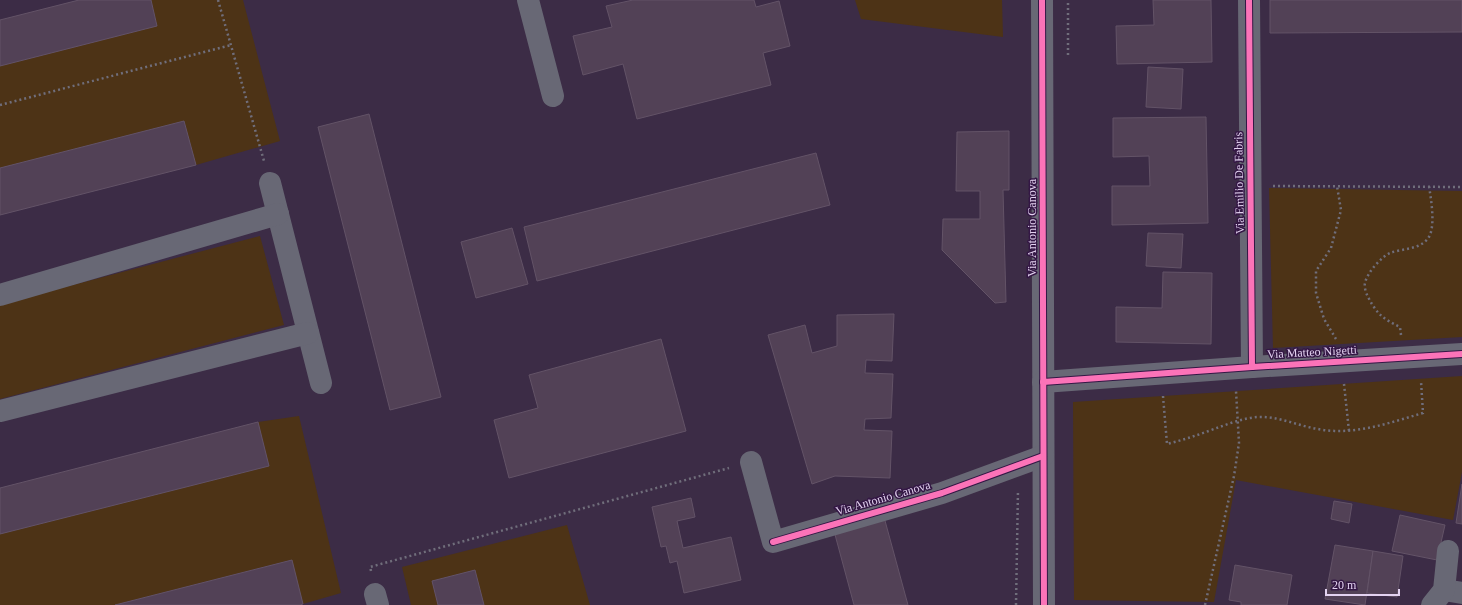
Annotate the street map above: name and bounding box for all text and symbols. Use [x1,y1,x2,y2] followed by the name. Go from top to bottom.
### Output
[1231,131,1247,234] street label: Via Emilio De Fabris
[1025,178,1039,277] street label: Via Antonio Canova
[1267,343,1358,361] street label: Via Matteo Nigetti
[834,478,933,518] street label: Via Antonio Canova
[1326,571,1399,597] scale bar
[1332,578,1357,592] text: 20 m

